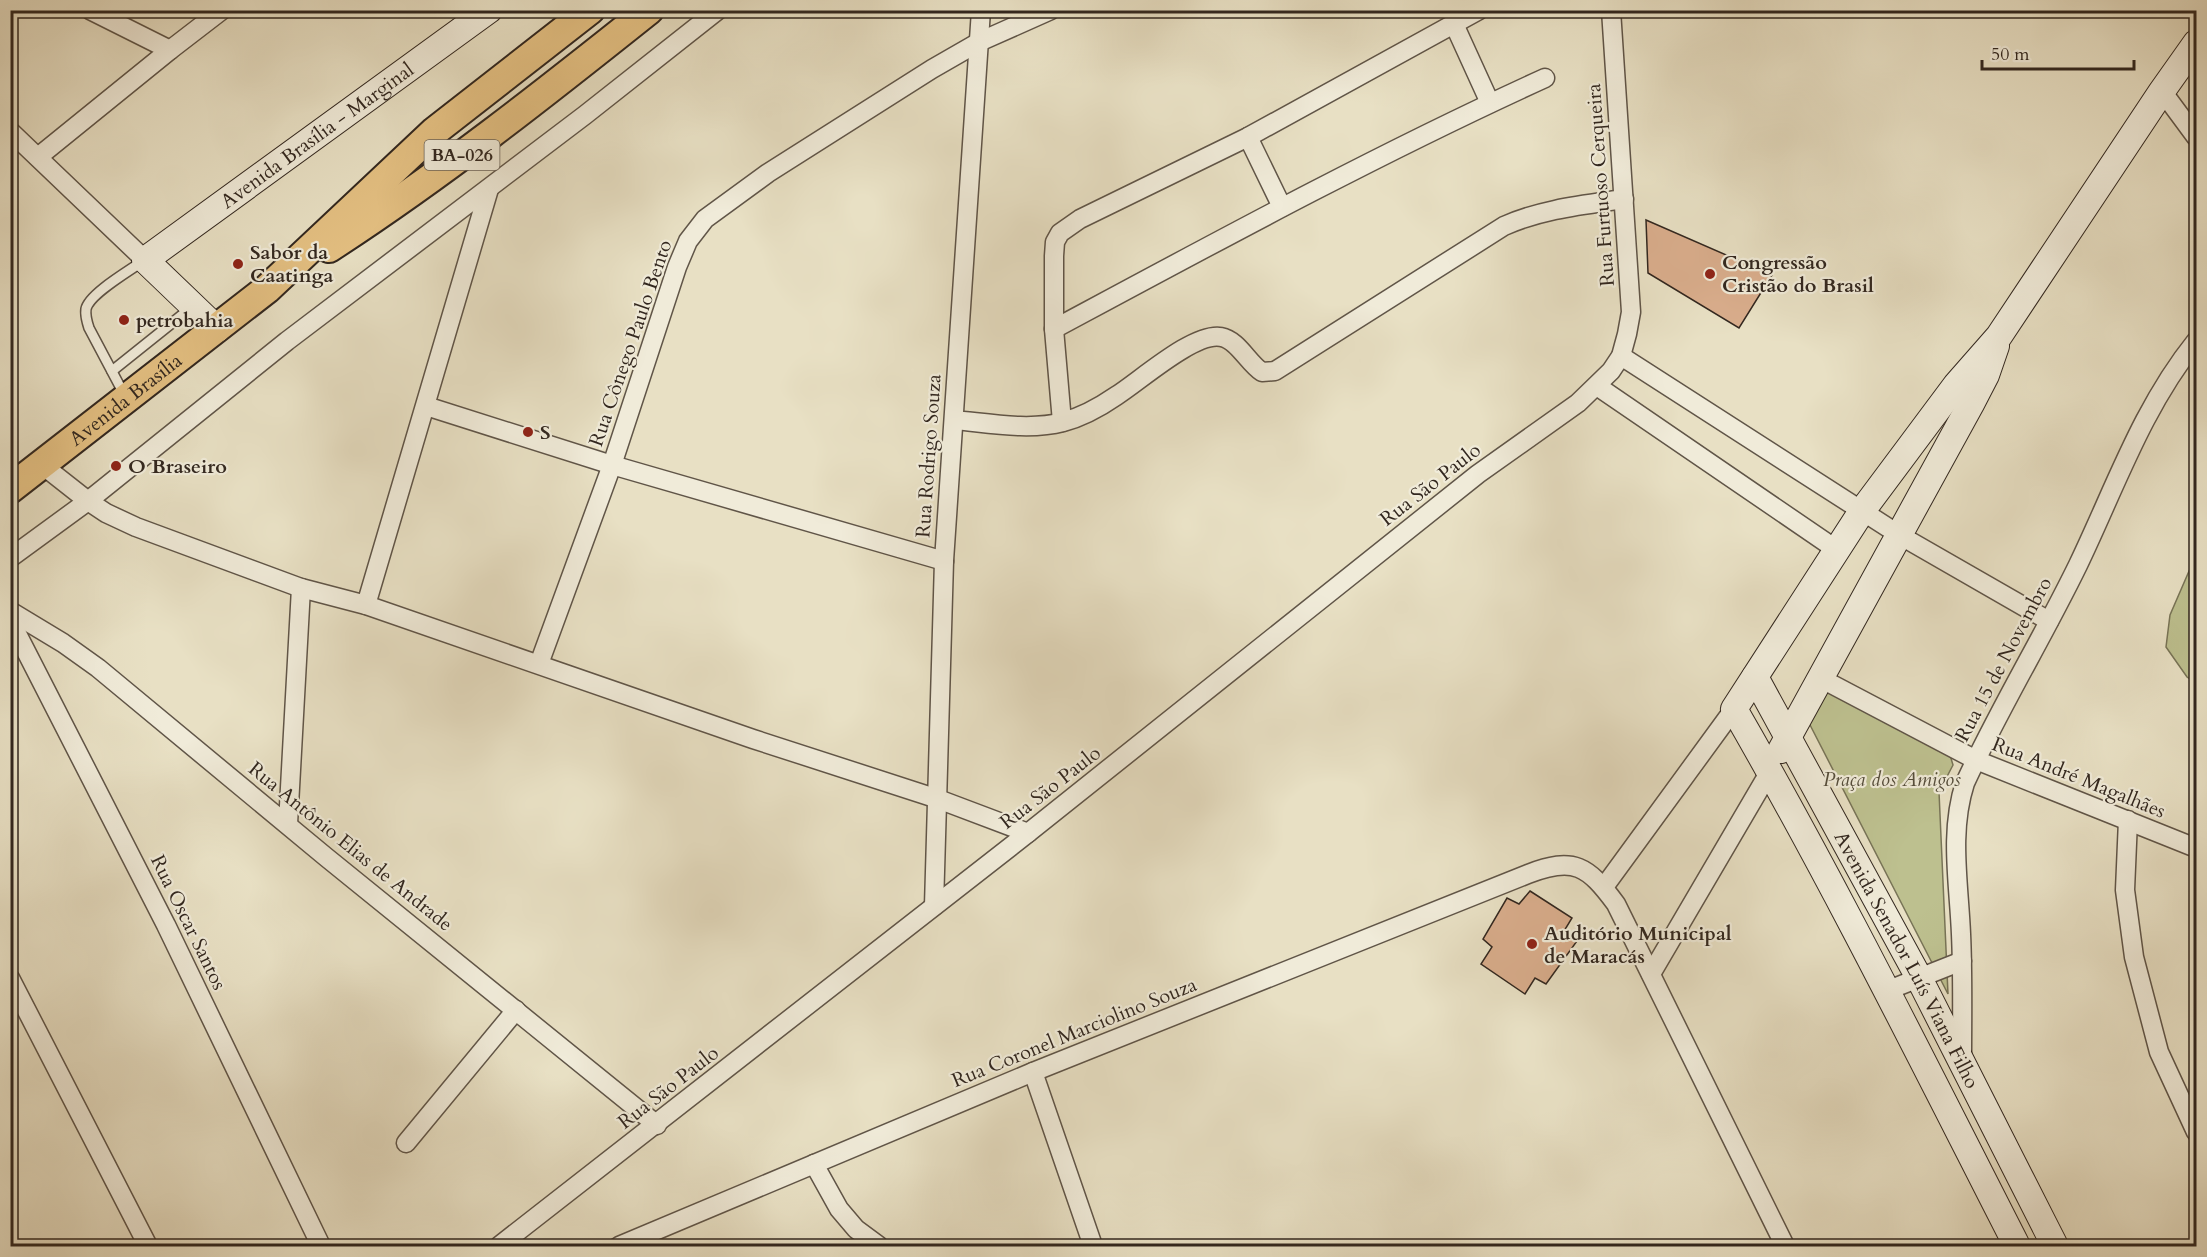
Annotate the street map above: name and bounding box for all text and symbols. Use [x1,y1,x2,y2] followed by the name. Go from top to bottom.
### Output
[1982,33,2134,71] scale bar
[1991,42,2030,67] text: 50 m
[215,56,419,215] street label: Avenida Brasília - Marginal
[1580,82,1621,287] street label: Rua Furtuoso Cerqueira
[424,140,500,170] road number: BA-026
[582,236,679,450] street label: Rua Cônego Paulo Bento
[250,239,333,289] place label: Sabor da Caatinga
[1722,249,1874,299] place label: Congressão Cristão do Brasil
[231,257,245,271] marker: Sabor da Caatinga
[1703,267,1717,281] marker: Congressão Cristão do Brasil
[136,307,234,334] place label: petrobahia
[117,313,131,327] marker: petrobahia
[63,347,188,452] street label: Avenida Brasília
[909,373,948,539] street label: Rua Rodrigo Souza
[540,419,551,446] place label: S
[521,425,535,439] marker: S
[1374,436,1486,532] street label: Rua São Paulo
[128,453,227,480] place label: O Braseiro
[109,459,123,473] marker: O Braseiro
[1949,572,2058,746] street label: Rua 15 de Novembro
[1988,730,2170,825] street label: Rua André Magalhães
[994,739,1106,835] street label: Rua São Paulo
[243,755,458,937] street label: Rua Antônio Elias de Andrade
[1823,766,1961,793] park label: Praça dos Amigos
[1828,826,1986,1093] street label: Avenida Senador Luís Viana Filho
[144,850,233,994] street label: Rua Oscar Santos
[1544,920,1732,970] place label: Auditório Municipal de Maracás
[1525,937,1539,951] marker: Auditório Municipal de Maracás
[948,971,1201,1094] street label: Rua Coronel Marciolino Souza
[612,1039,724,1135] street label: Rua São Paulo

